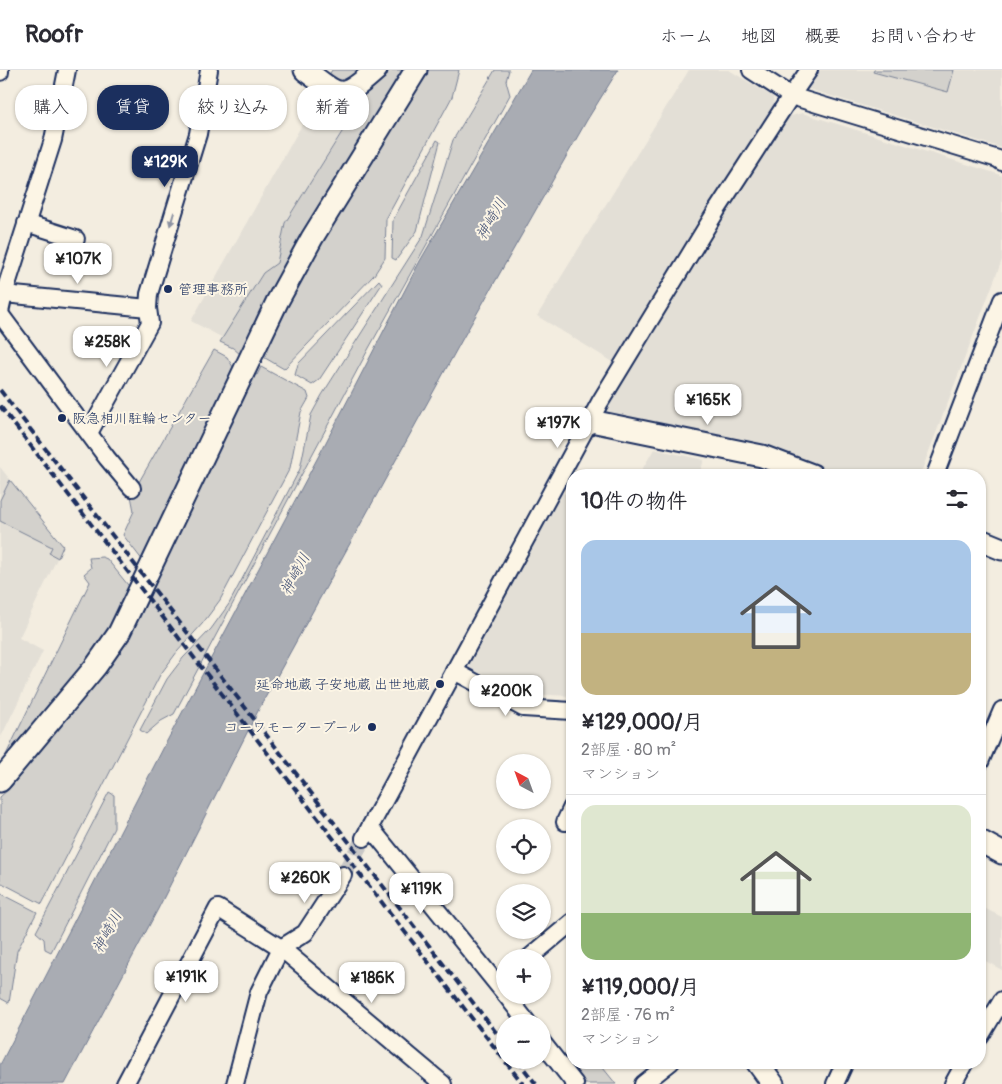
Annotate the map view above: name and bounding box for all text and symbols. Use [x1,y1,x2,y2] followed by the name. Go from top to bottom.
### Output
[25,20,83,49] text: Roofr
[660,25,713,48] text: ホーム
[741,25,777,48] text: 地図
[805,25,841,48] text: 概要
[869,25,977,48] text: お問い合わせ
[15,85,87,130] chip: 購入
[97,85,169,130] chip: 賃貸
[179,85,287,130] chip: 絞り込み
[297,85,369,130] chip: 新着
[130,146,200,188] pin: ¥129K
[143,152,187,172] text: ¥129K
[472,195,511,243] water label: 神崎川
[167,212,175,227] one-way arrow
[43,242,113,285] pin: ¥107K
[55,249,101,269] text: ¥107K
[178,281,248,298] place label: 管理事務所
[162,283,174,295] marker: 管理事務所
[72,326,142,368] pin: ¥258K
[84,332,130,352] text: ¥258K
[673,384,743,426] pin: ¥165K
[686,390,731,410] text: ¥165K
[523,406,593,449] pin: ¥197K
[72,410,211,427] place label: 阪急相川駐輪センター
[56,412,68,424] marker: 阪急相川駐輪センター
[536,413,580,433] text: ¥197K
[943,485,971,513] icon: filters
[581,488,688,515] text: 10件の物件
[276,550,314,599] water label: 神崎川
[731,572,821,662] icon: home
[471,674,541,717] pin: ¥200K
[256,676,430,693] place label: 延命地蔵 子安地蔵 出世地蔵
[434,678,446,690] marker: 延命地蔵 子安地蔵 出世地蔵
[480,681,532,701] text: ¥200K
[581,709,703,736] text: ¥129,000/月
[225,719,362,736] place label: コーワモータープール
[366,721,378,733] marker: コーワモータープール
[581,740,676,760] text: 2部屋 · 80 m²
[496,754,551,809] north arrow
[496,754,551,1069] map controls
[581,764,660,784] text: マンション
[496,819,551,874] button: locate
[731,838,821,928] icon: home
[270,862,340,904] pin: ¥260K
[280,868,330,888] text: ¥260K
[386,872,456,915] pin: ¥119K
[400,879,442,899] text: ¥119K
[496,884,551,939] button: layers
[88,908,126,957] water label: 神崎川
[496,949,551,1004] button: +
[151,960,221,1003] pin: ¥191K
[337,962,407,1004] pin: ¥186K
[165,967,207,987] text: ¥191K
[350,968,394,988] text: ¥186K
[581,974,700,1001] text: ¥119,000/月
[581,1005,675,1025] text: 2部屋 · 76 m²
[496,1014,551,1069] button: −
[581,1029,660,1049] text: マンション

